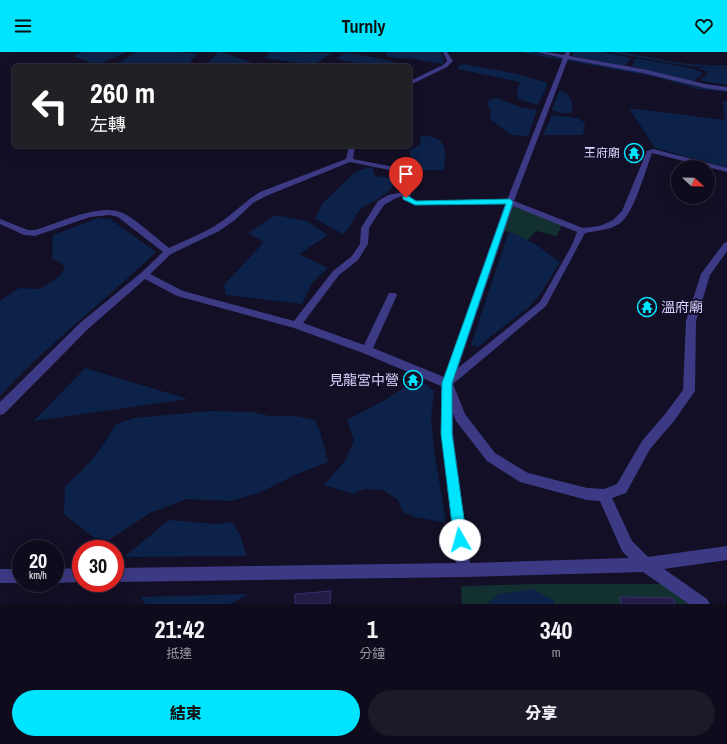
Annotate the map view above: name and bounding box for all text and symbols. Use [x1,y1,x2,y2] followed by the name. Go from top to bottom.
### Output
[341,14,386,39] text: Turnly
[12,15,34,37] icon: menu
[693,15,715,37] icon: heart
[90,74,155,112] text: 260 m
[24,80,76,132] icon: left
[90,112,126,137] text: 左轉
[623,142,645,164] temple icon: 王府廟
[584,145,620,161] place label: 王府廟
[389,157,423,198] pin
[671,160,715,204] north arrow
[671,160,715,204] map controls
[395,163,417,185] icon: arrive
[636,296,658,318] temple icon: 溫府廟
[661,298,703,316] place label: 溫府廟
[402,369,424,391] temple icon: 見龍宮中營
[329,371,399,389] place label: 見龍宮中營
[439,519,481,561] position arrow
[72,540,124,592] speed limit sign: 30
[29,547,47,574] text: 20
[29,569,47,582] text: km/h
[154,613,205,645] text: 21:42
[367,613,378,645] text: 1
[540,614,573,646] text: 340
[552,644,561,661] text: m
[167,645,193,662] text: 抵達
[359,645,385,662] text: 分鐘
[12,690,360,736] button: 結束
[368,690,715,736] button: 分享

